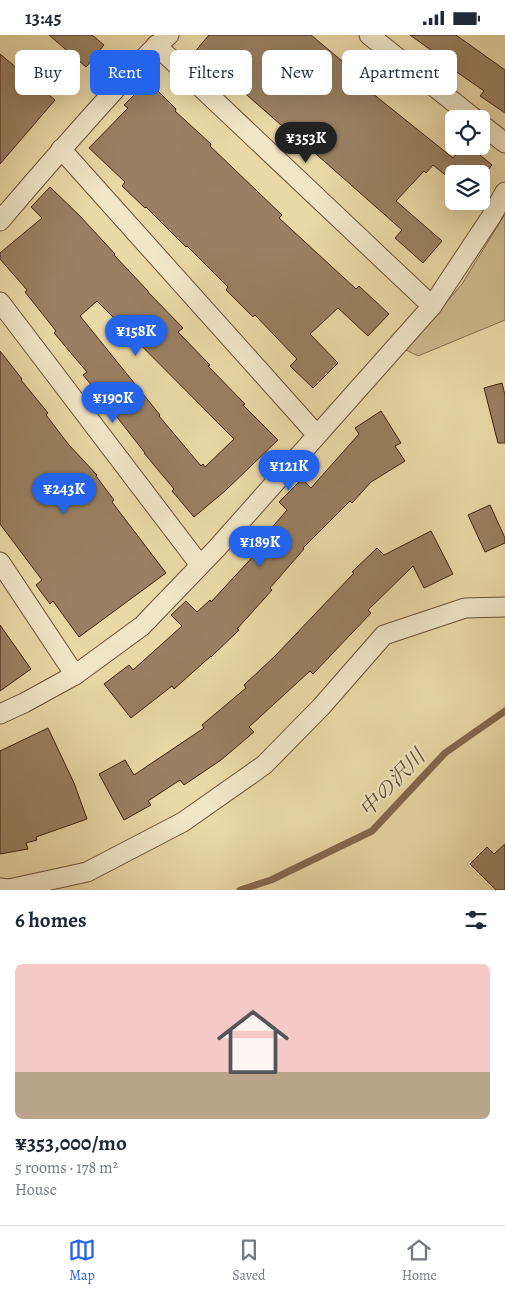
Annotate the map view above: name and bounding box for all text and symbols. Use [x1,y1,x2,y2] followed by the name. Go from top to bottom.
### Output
[25,5,62,31] text: 13:45
[15,50,80,95] chip: Buy
[90,50,160,95] chip: Rent
[170,50,252,95] chip: Filters
[262,50,332,95] chip: New
[342,50,457,95] chip: Apartment
[445,110,490,210] map controls
[445,110,490,155] button: locate
[271,121,341,164] pin: ¥353K
[286,127,326,149] text: ¥353K
[445,165,490,210] button: layers
[101,315,171,357] pin: ¥158K
[116,320,156,342] text: ¥158K
[78,381,148,424] pin: ¥190K
[93,387,133,409] text: ¥190K
[254,449,324,492] pin: ¥121K
[270,455,308,477] text: ¥121K
[29,473,99,515] pin: ¥243K
[43,478,85,500] text: ¥243K
[225,525,295,568] pin: ¥189K
[240,531,280,553] text: ¥189K
[353,742,433,823] water label: 中の沢川
[15,906,87,934] text: 6 homes
[462,906,490,934] icon: filters
[208,997,298,1087] icon: home
[15,1129,127,1157] text: ¥353,000/mo
[15,1157,118,1179] text: 5 rooms · 178 m²
[15,1179,57,1201] text: House
[68,1236,96,1285] tab: Map
[232,1236,266,1285] tab: Saved
[402,1236,437,1285] tab: Home

